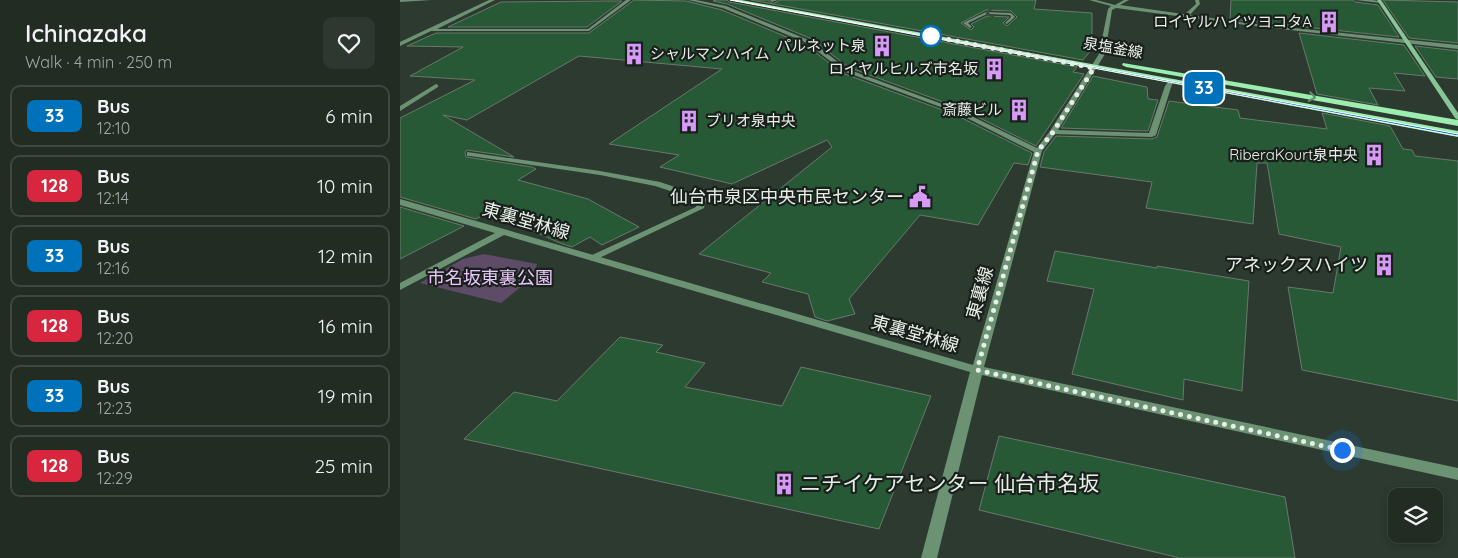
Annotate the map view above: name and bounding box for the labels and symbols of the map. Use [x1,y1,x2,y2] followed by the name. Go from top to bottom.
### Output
[985,8,994,18] one-way arrow
[1316,9,1342,35] building icon: ロイヤルハイツヨコタA
[1153,12,1312,31] place label: ロイヤルハイツヨコタA
[920,25,942,47] unlabelled marker
[869,33,895,59] building icon: パルネット泉
[1082,33,1144,62] street label: 泉塩釜線
[776,36,866,55] place label: パルネット泉
[621,41,647,67] building icon: シャルマンハイム
[650,44,769,63] place label: シャルマンハイム
[981,56,1007,82] building icon: ロイヤルヒルズ市名坂
[828,59,978,78] place label: ロイヤルヒルズ市名坂
[1182,72,1226,104] line badge: 33
[1307,92,1316,102] one-way arrow
[1006,97,1032,123] building icon: 斎藤ビル
[942,100,1002,119] place label: 斎藤ビル
[676,108,702,134] building icon: ブリオ泉中央
[706,111,796,130] place label: ブリオ泉中央
[1361,142,1387,168] building icon: RiberaKourt泉中央
[1229,145,1358,164] place label: RiberaKourt泉中央
[907,184,933,210] public building icon: 仙台市泉区中央市民センター
[670,185,904,208] place label: 仙台市泉区中央市民センター
[480,197,573,244] street label: 東裏堂林線
[1371,252,1397,278] building icon: アネックスハイツ
[1225,253,1368,276] place label: アネックスハイツ
[961,264,998,322] street label: 東裏線
[427,266,553,289] park label: 市名坂東裏公園
[869,310,962,357] street label: 東裏堂林線
[1330,438,1355,463] your location
[800,470,1099,496] place label: ニチイケアセンター 仙台市名坂
[771,471,797,497] building icon: ニチイケアセンター 仙台市名坂

